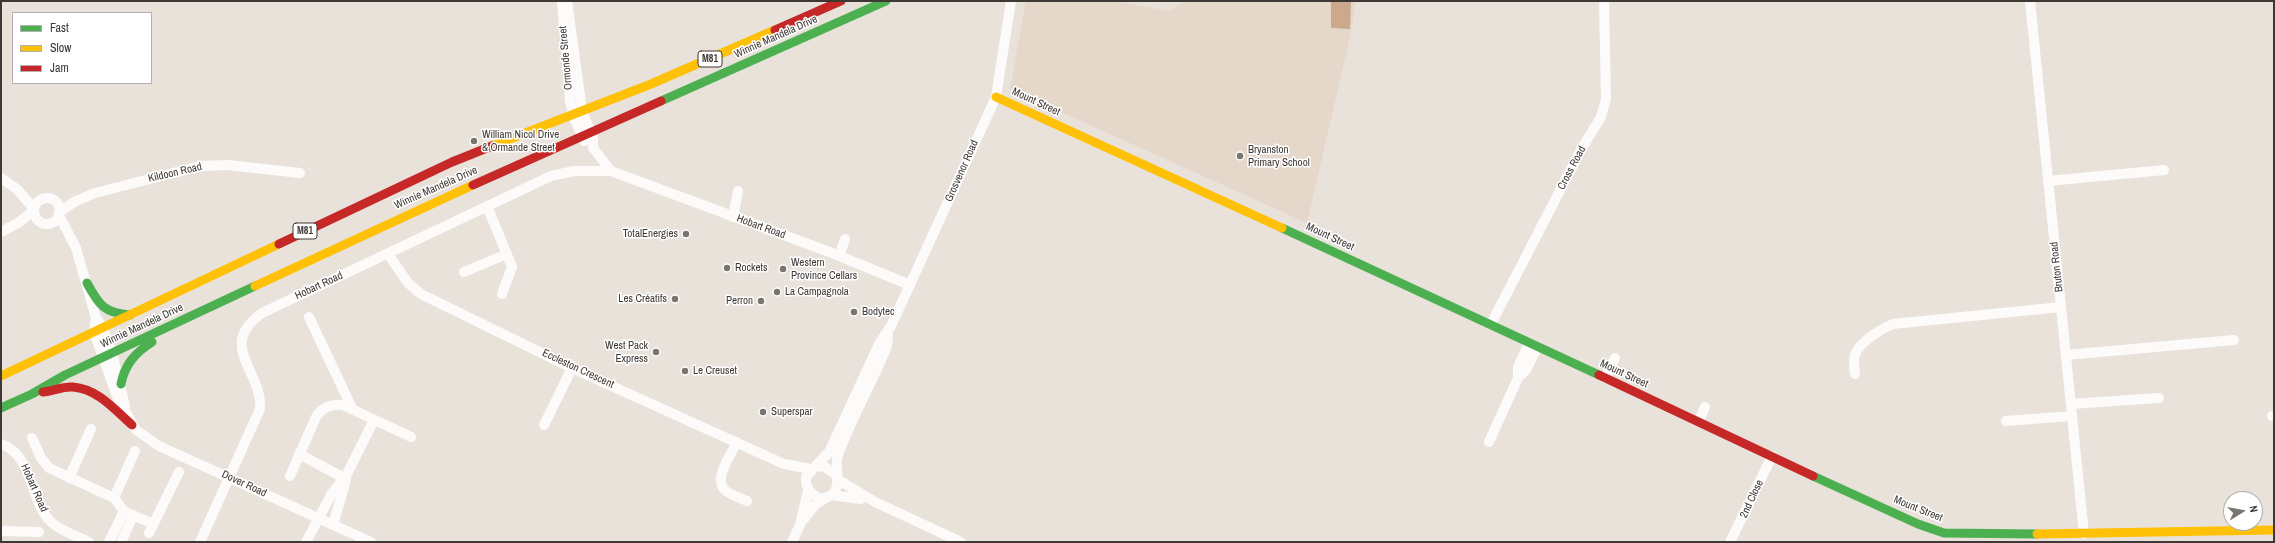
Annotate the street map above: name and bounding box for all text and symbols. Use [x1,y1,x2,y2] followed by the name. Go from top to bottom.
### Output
[12,12,152,84] legend
[732,13,820,61] street label: Winnie Mandela Drive
[50,20,69,36] text: Fast
[557,25,575,91] street label: Ormonde Street
[50,40,71,56] text: Slow
[698,51,722,67] road number: M81
[50,60,69,76] text: Jam
[1010,85,1062,119] street label: Mount Street
[482,128,559,154] place label: William Nicol Drive & Ormande Street
[469,136,479,146] marker: William Nicol Drive & Ormande Street
[943,138,981,204] street label: Grosvenor Road
[1248,143,1310,169] place label: Bryanston Primary School
[1555,144,1589,192] street label: Cross Road
[1235,151,1245,161] marker: Bryanston Primary School
[147,160,203,186] street label: Kildoon Road
[392,164,480,212] street label: Winnie Mandela Drive
[735,212,787,242] street label: Hobart Road
[1304,220,1356,254] street label: Mount Street
[293,223,317,239] road number: M81
[623,227,678,241] place label: TotalEnergies
[681,229,691,239] marker: TotalEnergies
[2048,241,2066,293] street label: Bruton Road
[791,256,857,282] place label: Western Province Cellars
[735,261,768,275] place label: Rockets
[722,263,732,273] marker: Rockets
[778,264,788,274] marker: Western Province Cellars
[293,269,345,303] street label: Hobart Road
[785,285,849,299] place label: La Campagnola
[772,287,782,297] marker: La Campagnola
[618,292,667,306] place label: Les Créatifs
[670,294,680,304] marker: Les Créatifs
[726,294,753,308] place label: Perron
[756,296,766,306] marker: Perron
[99,301,185,351] street label: Winnie Mandela Drive
[862,305,895,319] place label: Bodytec
[849,307,859,317] marker: Bodytec
[605,339,648,365] place label: West Pack Express
[540,347,616,391] street label: Eccleston Crescent
[651,347,661,357] marker: West Pack Express
[1598,357,1650,391] street label: Mount Street
[693,364,737,378] place label: Le Creuset
[680,366,690,376] marker: Le Creuset
[771,405,813,419] place label: Superspar
[758,407,768,417] marker: Superspar
[18,462,50,514] street label: Hobart Road
[219,468,269,500] street label: Dover Road
[1737,478,1767,520] street label: 2nd Close
[2223,491,2263,531] north arrow
[1892,493,1944,525] street label: Mount Street
[2246,504,2261,513] text: N

